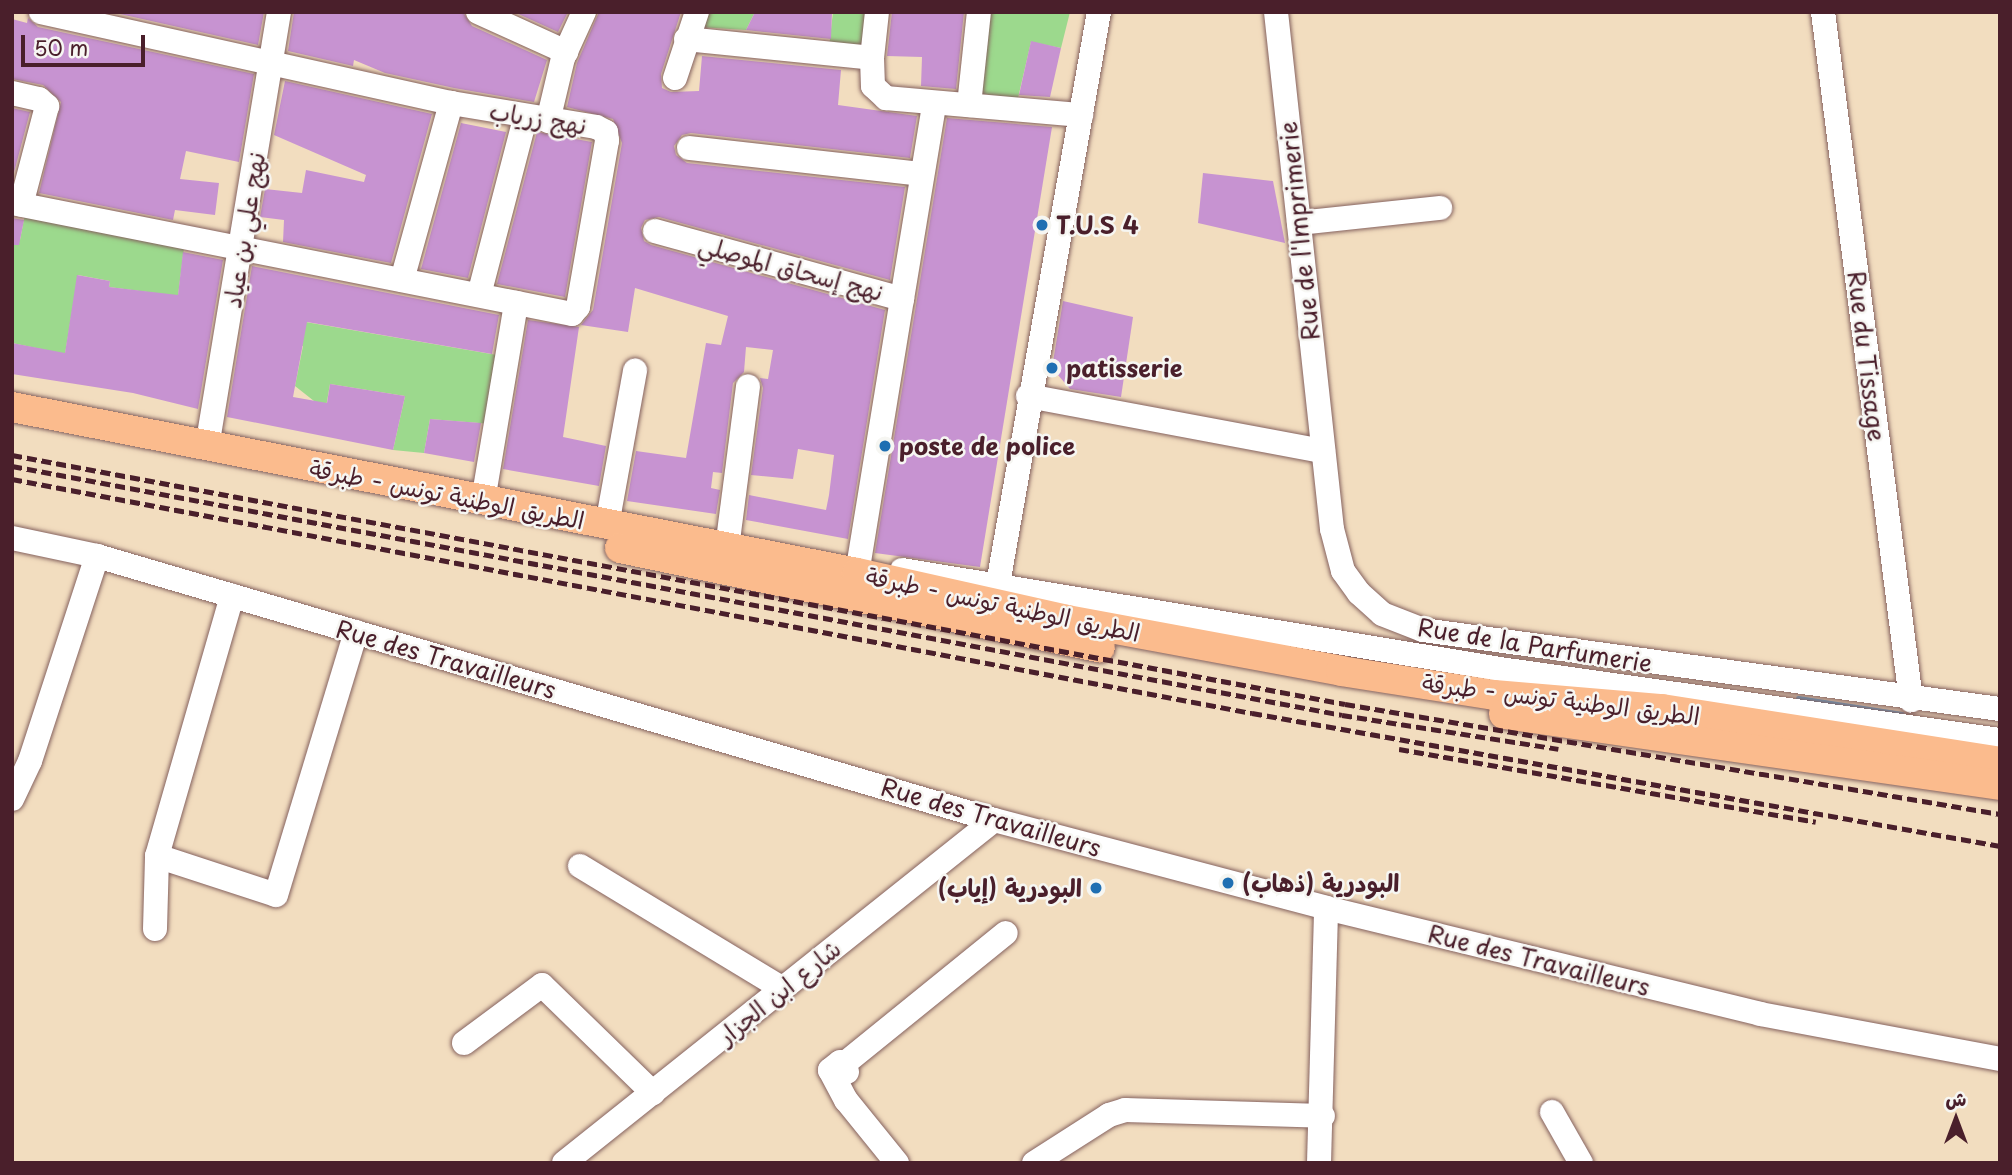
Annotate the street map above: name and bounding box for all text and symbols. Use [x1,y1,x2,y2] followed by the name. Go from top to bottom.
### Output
[24,21,149,65] scale bar
[34,31,88,63] text: 50 m
[487,96,589,140] street label: نهج زرياب
[1273,118,1325,344] street label: Rue de l'Imprimerie
[217,150,271,310] street label: نهج علي بن عياد
[1056,211,1138,239] place label: T.U.S 4
[1034,217,1050,233] marker: T.U.S 4
[696,230,886,306] street label: نهج إسحاق الموصلي
[1842,268,1892,444] street label: Rue du Tissage
[1066,354,1183,382] place label: patisserie
[1044,360,1060,376] marker: patisserie
[899,432,1077,460] place label: poste de police
[877,438,893,454] marker: poste de police
[307,453,587,535] street label: الطريق الوطنية تونس - طبرقة
[863,561,1143,647] street label: الطريق الوطنية تونس - طبرقة
[1413,612,1657,678] street label: Rue de la Parfumerie
[331,613,561,705] street label: Rue des Travailleurs
[1421,668,1701,730] street label: الطريق الوطنية تونس - طبرقة
[876,771,1106,863] street label: Rue des Travailleurs
[1242,869,1399,897] place label: البودرية (ذهاب)
[938,874,1082,902] place label: البودرية (إياب)
[1220,875,1236,891] marker: البودرية (ذهاب)
[1088,880,1104,896] marker: البودرية (إياب)
[1423,918,1655,1002] street label: Rue des Travailleurs
[712,934,846,1050] street label: شارع ابن الجزار
[1921,1084,1991,1154] north arrow
[1946,1084,1966,1112] text: ش

